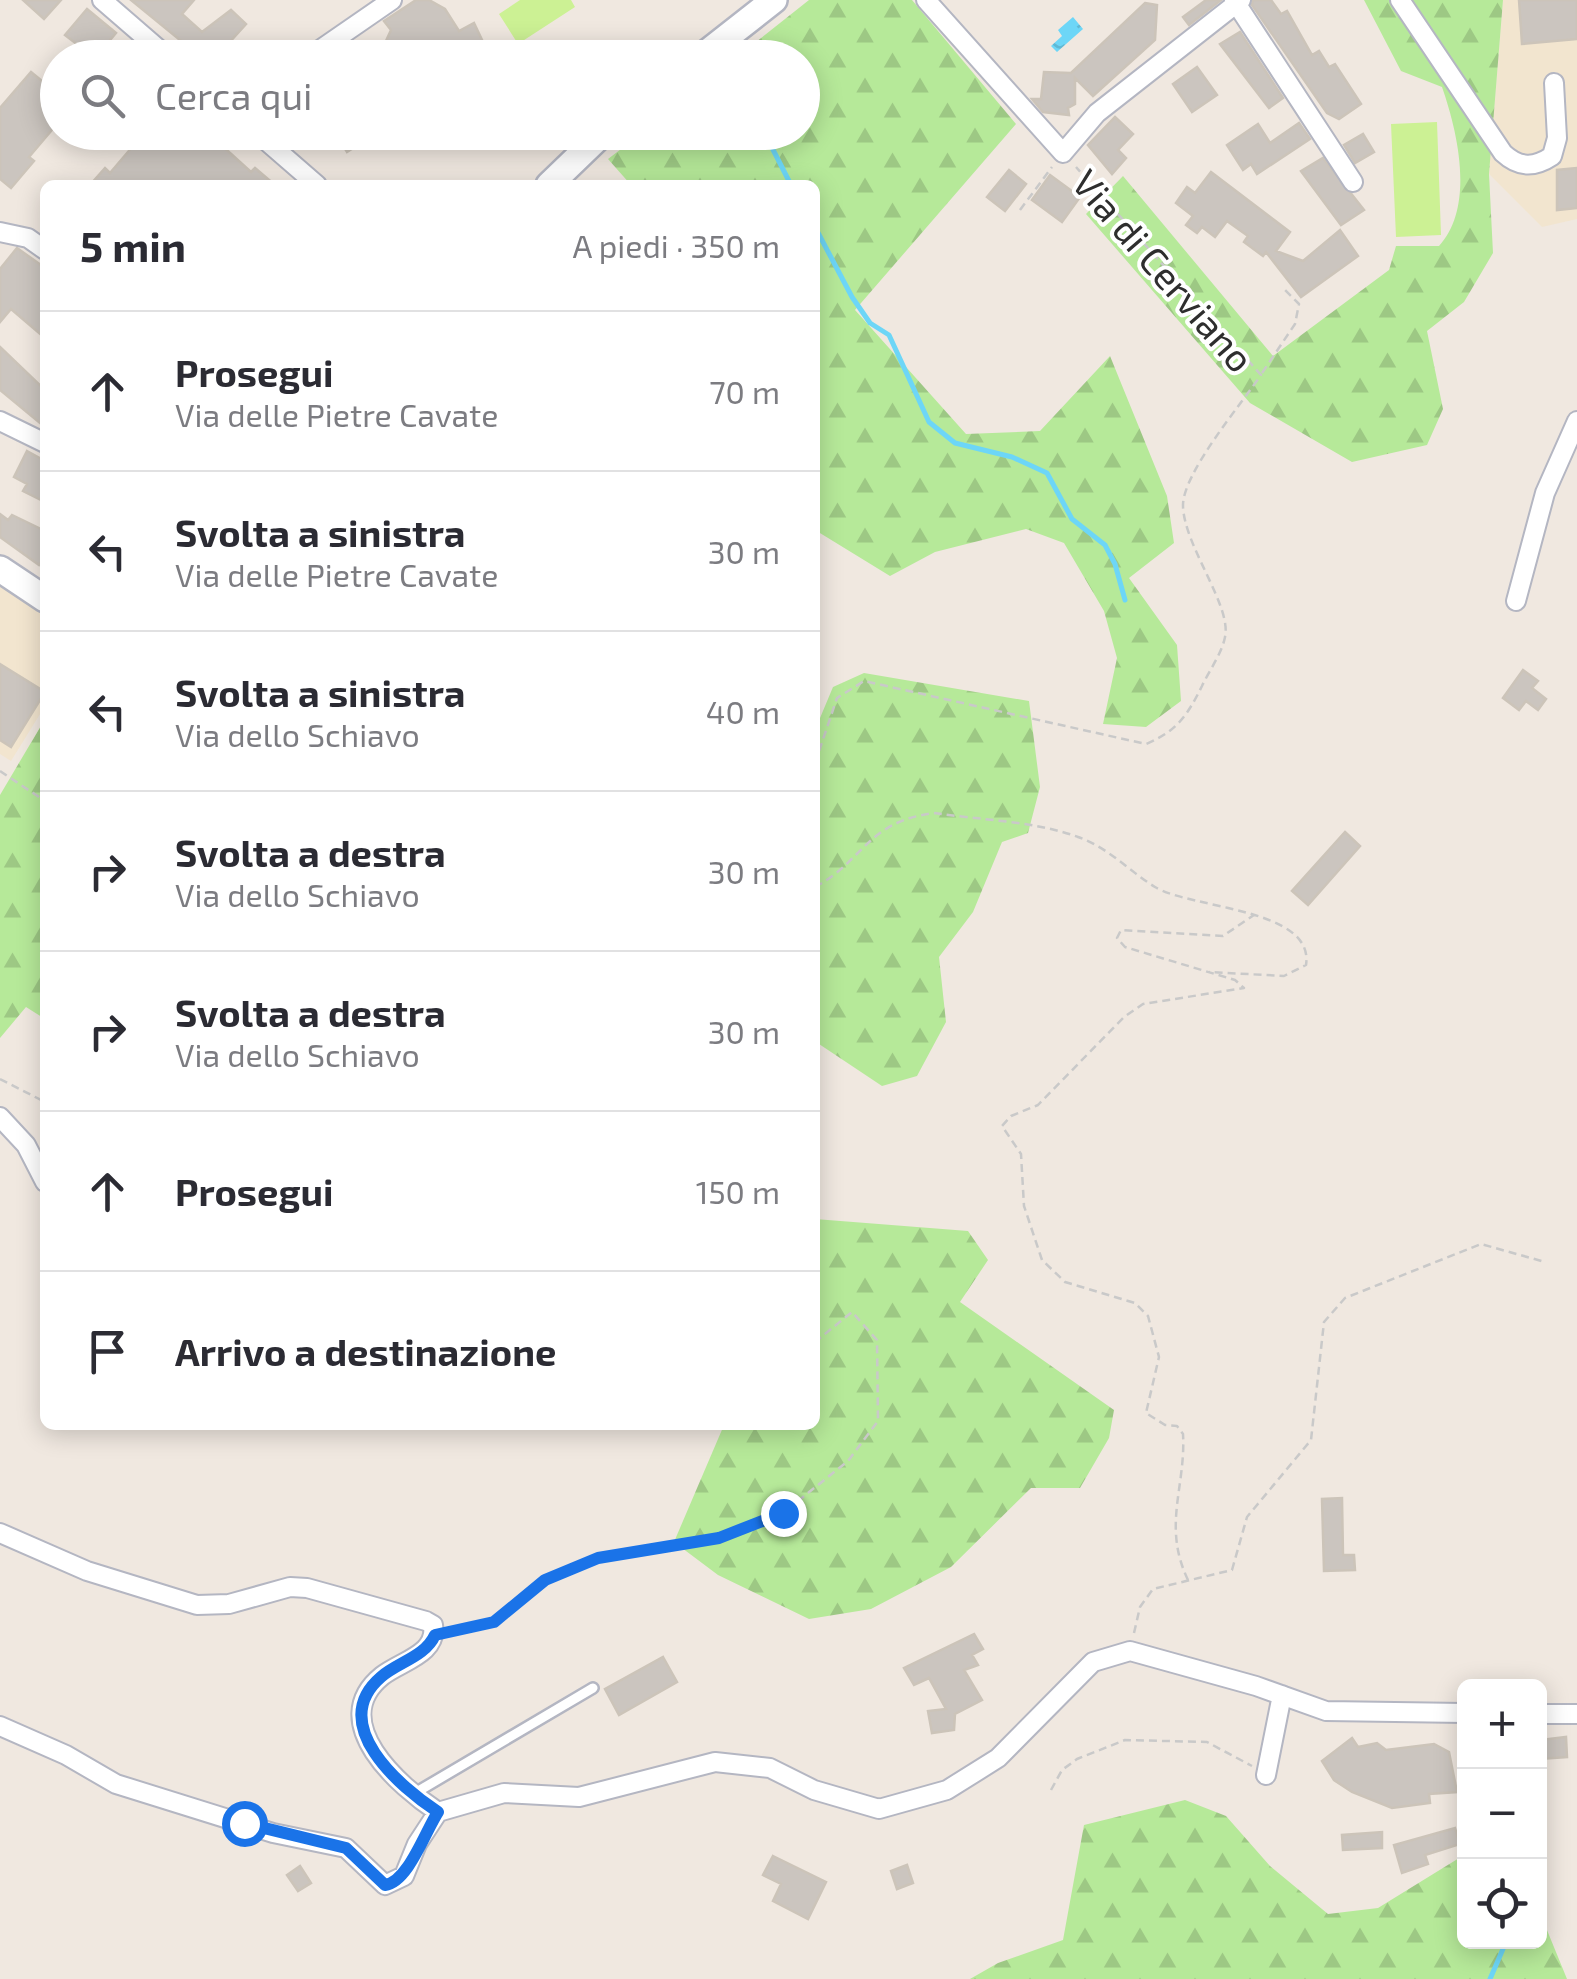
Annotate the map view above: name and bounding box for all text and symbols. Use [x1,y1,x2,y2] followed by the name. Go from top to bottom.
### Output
[40,40,820,150] search box
[75,68,130,123] icon: search
[155,72,312,118] text: Cerca qui
[1064,159,1264,381] street label: Via di Cerviano
[80,220,186,270] text: 5 min
[573,226,780,264] text: A piedi · 350 m
[175,349,334,395] text: Prosegui
[80,364,135,419] icon: ahead
[709,372,780,410] text: 70 m
[175,395,498,433] text: Via delle Pietre Cavate
[175,509,465,555] text: Svolta a sinistra
[80,524,135,579] icon: left
[708,532,780,570] text: 30 m
[175,555,498,593] text: Via delle Pietre Cavate
[175,669,465,715] text: Svolta a sinistra
[80,684,135,739] icon: left
[706,692,780,730] text: 40 m
[175,715,420,753] text: Via dello Schiavo
[175,829,446,875] text: Svolta a destra
[80,844,135,899] icon: right
[708,852,780,890] text: 30 m
[175,875,420,913] text: Via dello Schiavo
[175,989,446,1035] text: Svolta a destra
[80,1004,135,1059] icon: right
[708,1012,780,1050] text: 30 m
[175,1035,420,1073] text: Via dello Schiavo
[80,1164,135,1219] icon: ahead
[175,1168,334,1214] text: Prosegui
[696,1172,780,1210] text: 150 m
[80,1324,135,1379] icon: arrive
[175,1328,556,1374] text: Arrivo a destinazione
[761,1491,807,1537] route end
[1457,1679,1547,1949] map controls
[1457,1679,1547,1769] button: +
[1457,1769,1547,1859] button: −
[222,1801,268,1847] route start
[1457,1859,1547,1949] button: locate

